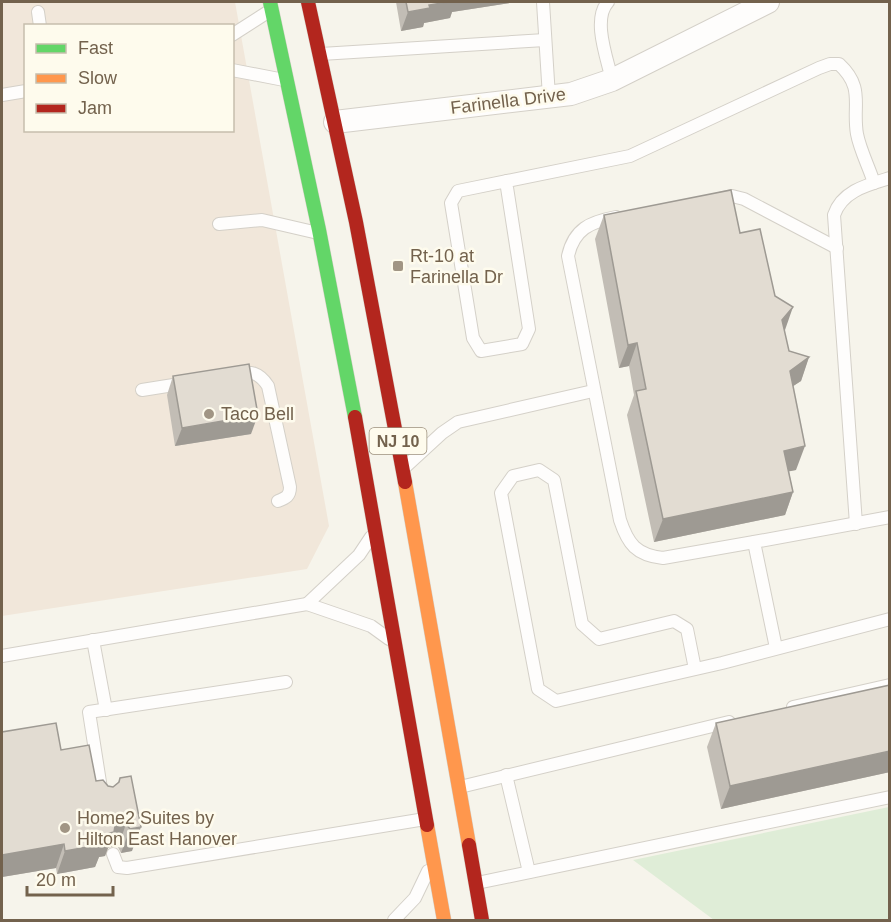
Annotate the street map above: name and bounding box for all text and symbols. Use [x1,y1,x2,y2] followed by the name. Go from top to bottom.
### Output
[24,24,234,132] legend
[78,38,113,58] text: Fast
[78,68,118,88] text: Slow
[449,84,567,118] street label: Farinella Drive
[78,98,112,118] text: Jam
[410,246,503,287] place label: Rt-10 at Farinella Dr
[391,259,405,273] marker: Rt-10 at Farinella Dr
[221,404,294,424] place label: Taco Bell
[202,407,216,421] marker: Taco Bell
[370,428,426,454] road number: NJ 10
[77,808,237,849] place label: Home2 Suites by Hilton East Hanover
[58,821,72,835] marker: Home2 Suites by Hilton East Hanover
[27,859,112,897] scale bar
[36,870,76,890] text: 20 m

